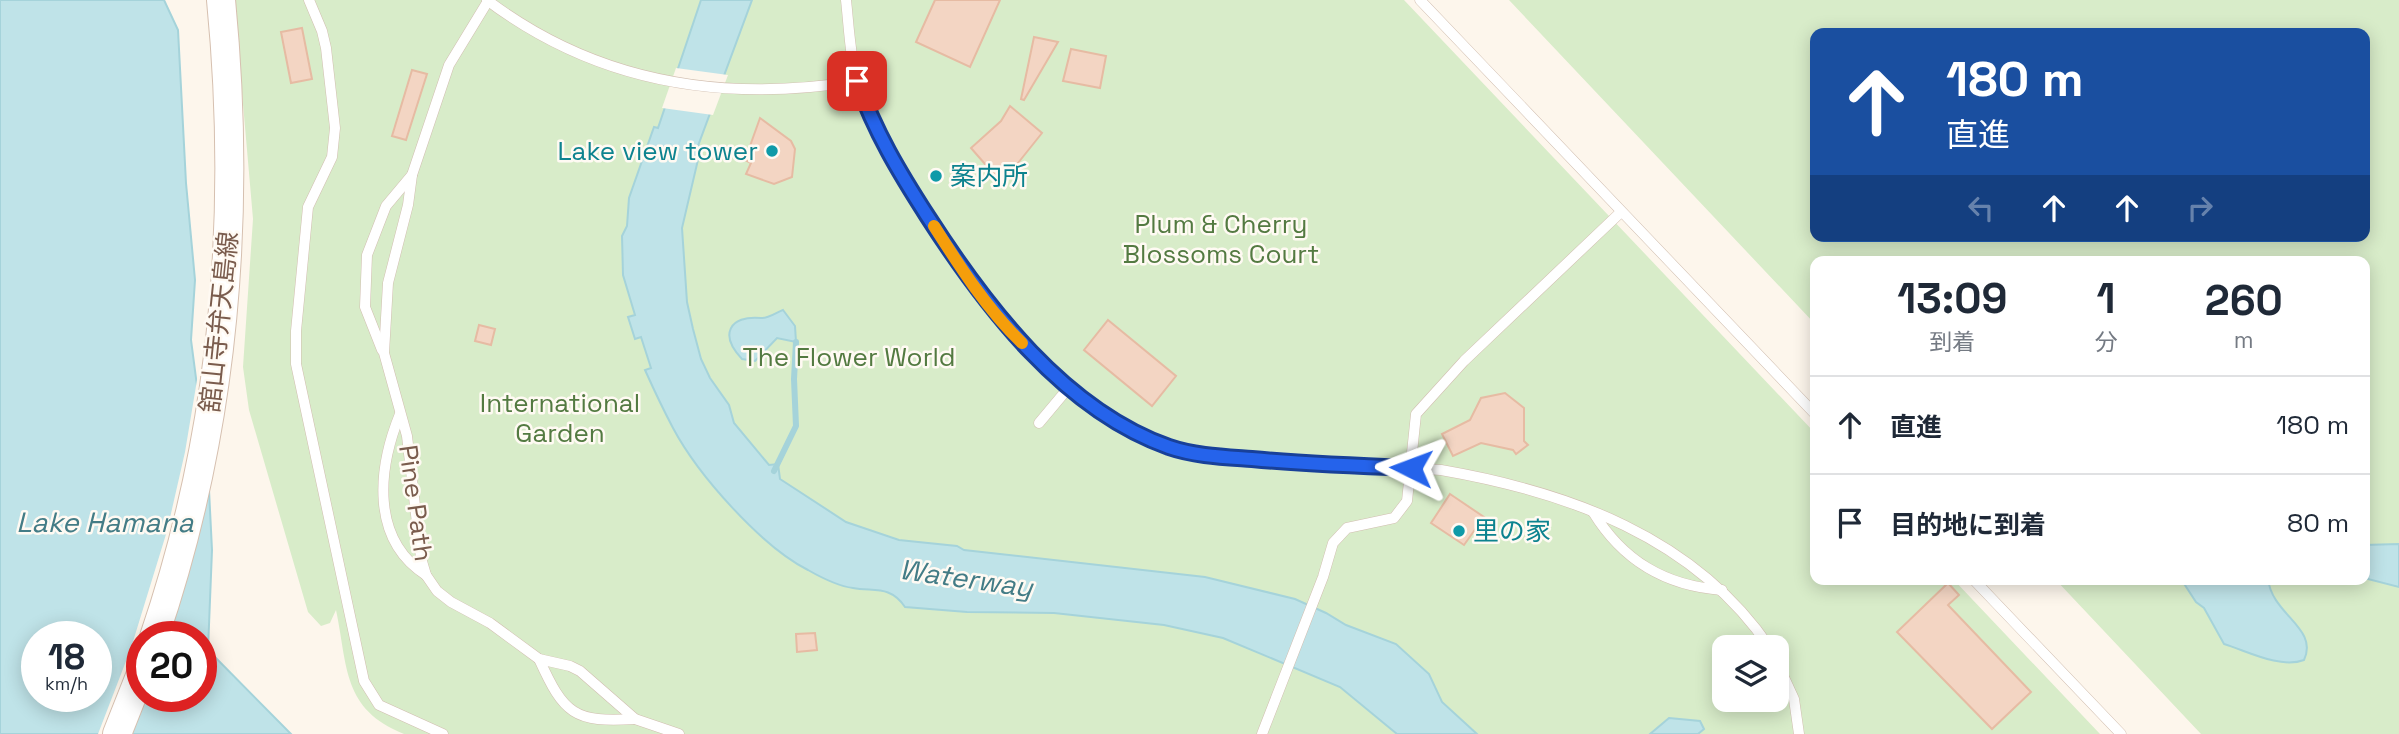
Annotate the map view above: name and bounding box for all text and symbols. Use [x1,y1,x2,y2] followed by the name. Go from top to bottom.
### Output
[1946,48,2084,110] text: 180 m
[827,51,887,111] pin
[1831,56,1922,147] icon: ahead
[838,62,876,100] icon: arrive
[1946,115,2010,155] text: 直進
[557,134,758,168] place label: Lake view tower
[764,143,780,159] marker: Lake view tower
[950,159,1028,193] place label: 案内所
[928,168,944,184] marker: 案内所
[1962,189,2000,227] icon: left
[2035,189,2073,227] icon: ahead
[2108,189,2146,227] icon: ahead
[2181,189,2219,227] icon: right
[1123,207,1319,271] park label: Plum & Cherry Blossoms Court
[193,230,245,414] street label: 舘山寺弁天島線
[1897,272,2007,325] text: 13:09
[2097,272,2116,325] text: 1
[2205,274,2283,327] text: 260
[2234,325,2254,355] text: m
[1929,327,1975,357] text: 到着
[2095,327,2118,357] text: 分
[742,340,956,374] park label: The Flower World
[480,386,640,450] park label: International Garden
[1831,406,1869,444] icon: ahead
[2276,408,2349,442] text: 180 m
[1890,410,1942,444] text: 直進
[1374,431,1448,505] position arrow
[391,443,441,563] street label: Pine Path
[16,504,195,540] water label: Lake Hamana
[1831,504,1869,542] icon: arrive
[2287,506,2349,540] text: 80 m
[1890,508,2046,542] text: 目的地に到着
[1473,514,1551,548] place label: 里の家
[1451,523,1467,539] marker: 里の家
[897,551,1037,605] water label: Waterway
[126,621,217,712] speed limit sign: 20
[48,635,85,679] text: 18
[1712,635,1789,712] map controls
[1712,635,1789,712] button: layers
[45,672,88,695] text: km/h

